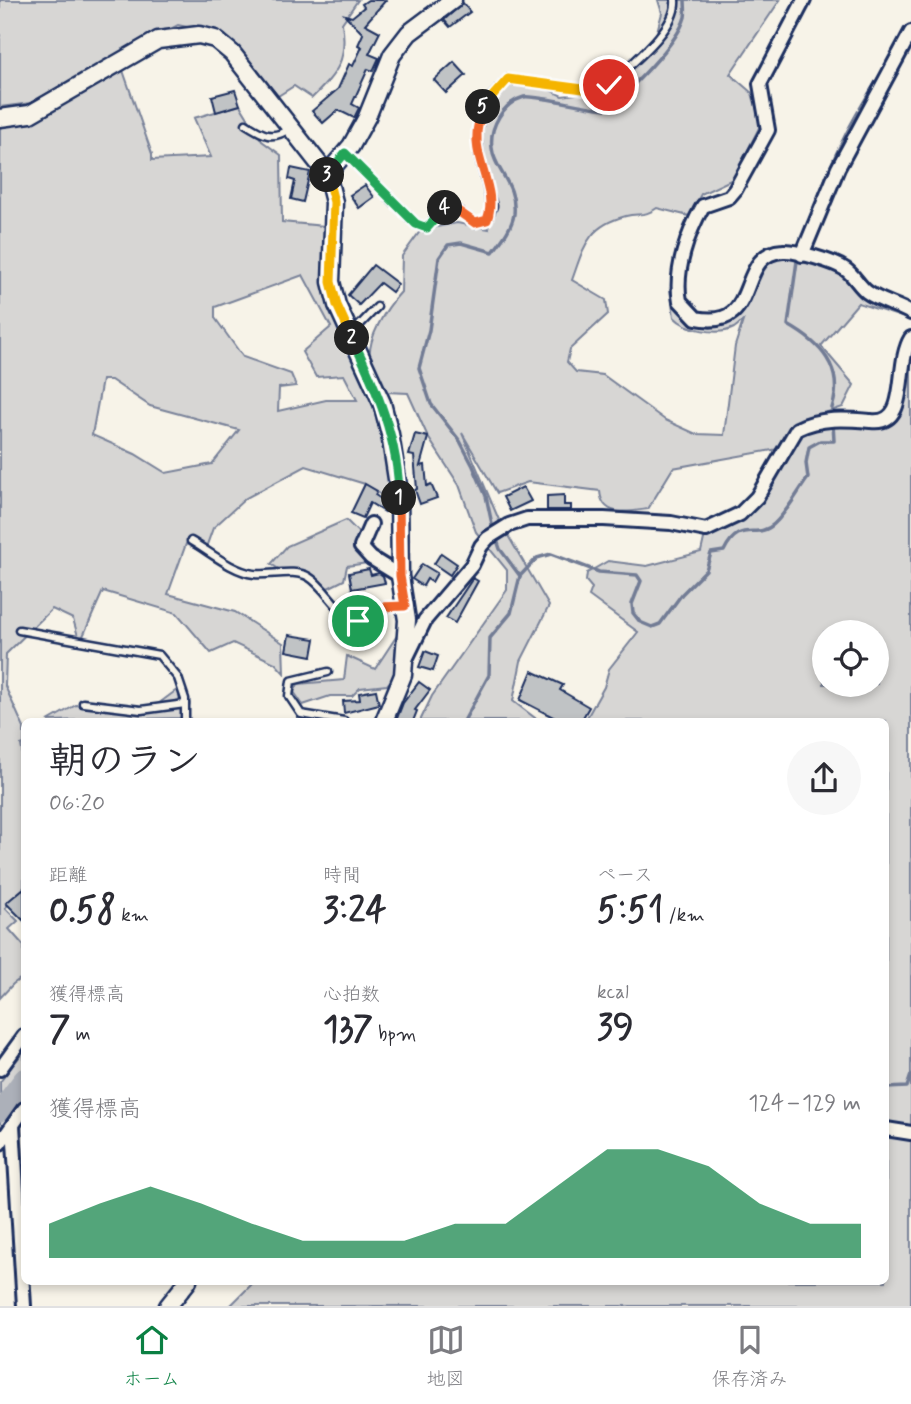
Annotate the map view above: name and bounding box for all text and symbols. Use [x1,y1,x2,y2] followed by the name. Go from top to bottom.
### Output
[579,55,639,115] pin
[590,66,628,104] icon: check
[466,90,500,124] pin: 5
[477,94,488,119] text: 5
[310,158,344,192] pin: 3
[322,162,331,187] text: 3
[428,190,462,226] pin: 4
[439,195,450,220] text: 4
[334,320,370,356] pin: 2
[347,325,356,350] text: 2
[382,480,416,516] pin: 1
[394,485,403,510] text: 1
[328,591,388,651] pin
[339,602,377,640] icon: arrive
[812,620,889,697] map controls
[812,620,889,697] button: locate
[49,738,201,787] text: 朝のラン
[787,741,861,815] button: share
[49,789,105,819] text: 06:20
[49,863,87,888] text: 距離
[323,863,361,888] text: 時間
[597,863,653,888] text: ペース
[49,888,116,934] text: 0.58
[323,888,387,934] text: 3:24
[597,888,663,934] text: 5:51
[116,903,149,928] text: km
[663,903,705,928] text: /km
[597,980,629,1005] text: kcal
[49,982,125,1007] text: 獲得標高
[323,982,380,1007] text: 心拍数
[597,1005,634,1051] text: 39
[49,1007,70,1053] text: 7
[323,1007,373,1053] text: 137
[70,1022,91,1047] text: m
[373,1022,416,1047] text: bpm
[748,1089,861,1119] text: 124–129 m
[49,1095,141,1125] text: 獲得標高
[123,1321,180,1392] tab: ホーム
[427,1321,465,1392] tab: 地図
[712,1321,788,1392] tab: 保存済み

